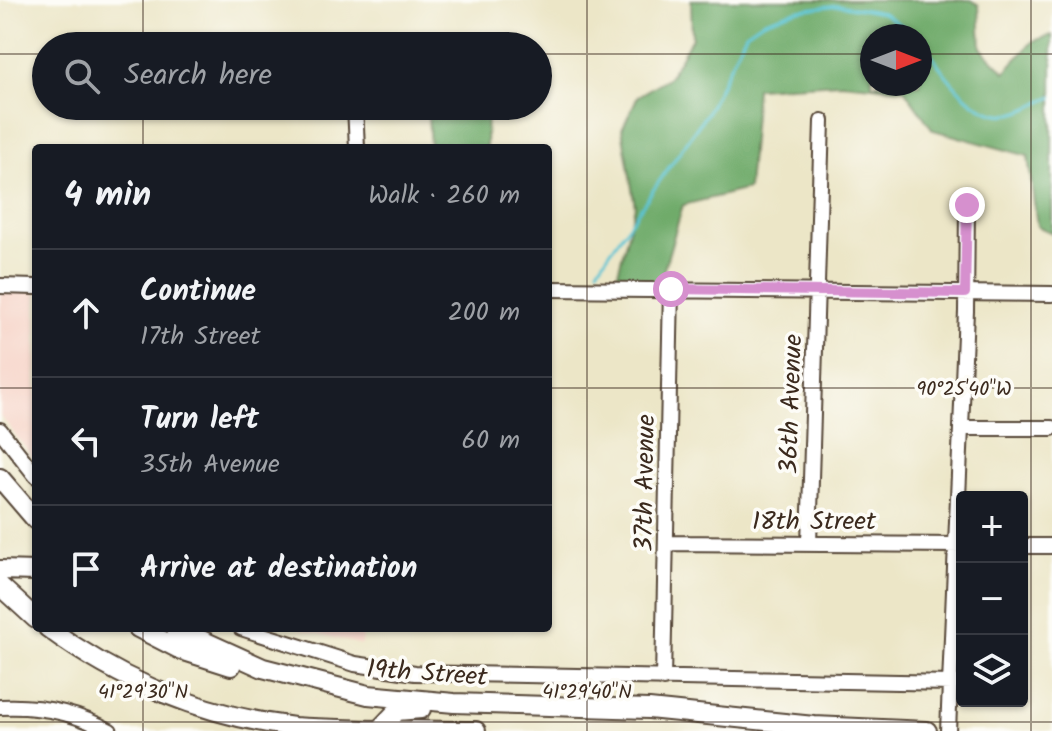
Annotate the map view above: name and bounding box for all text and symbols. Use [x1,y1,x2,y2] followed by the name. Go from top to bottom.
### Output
[860,24,932,96] north arrow
[32,32,552,120] search box
[124,52,272,100] text: Search here
[60,54,104,98] icon: search
[64,169,151,223] text: 4 min
[368,175,520,217] text: Walk · 260 m
[949,187,985,223] route end
[140,268,256,316] text: Continue
[653,271,689,307] route start
[64,291,108,335] icon: ahead
[448,292,520,334] text: 200 m
[140,316,261,358] text: 17th Street
[769,333,815,475] street label: 36th Avenue
[916,374,1012,406] text: 90°25'40"W
[140,396,259,444] text: Turn left
[624,413,668,552] street label: 37th Avenue
[64,419,108,463] icon: left
[461,420,520,462] text: 60 m
[140,444,280,486] text: 35th Avenue
[956,491,1028,707] map controls
[956,491,1028,563] button: +
[752,501,877,543] street label: 18th Street
[140,545,417,593] text: Arrive at destination
[64,547,108,591] icon: arrive
[956,563,1028,635] button: −
[956,635,1028,707] button: layers
[365,649,490,699] street label: 19th Street
[98,677,188,709] text: 41°29'30"N
[542,677,632,709] text: 41°29'40"N

